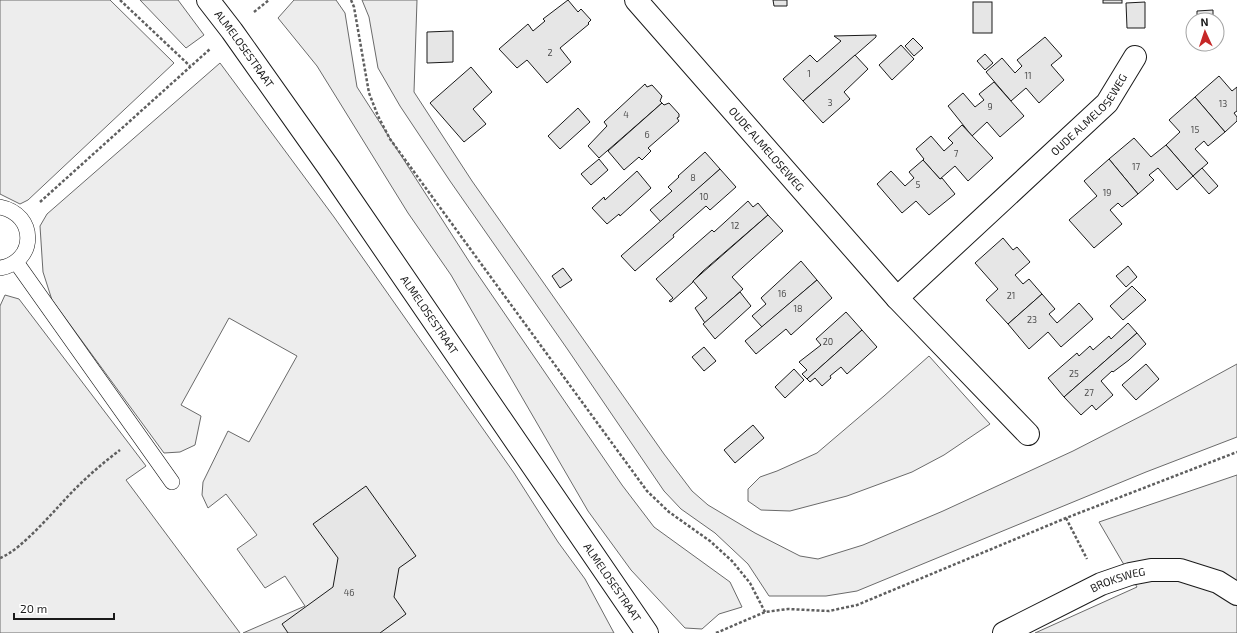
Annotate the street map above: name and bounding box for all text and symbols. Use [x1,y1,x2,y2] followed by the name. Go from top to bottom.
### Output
[212,7,277,90] street label: ALMELOSESTRAAT
[1185,12,1225,52] north arrow
[1200,15,1209,28] text: N
[547,47,553,58] house number: 2
[807,68,811,79] house number: 1
[1024,70,1032,81] house number: 11
[1048,71,1129,158] street label: OUDE ALMELOSEWEG
[827,97,833,108] house number: 3
[1219,98,1227,109] house number: 13
[987,101,993,112] house number: 9
[727,104,807,193] street label: OUDE ALMELOSEWEG
[623,109,629,120] house number: 4
[1191,124,1199,135] house number: 15
[644,129,650,140] house number: 6
[954,148,959,159] house number: 7
[1132,161,1140,172] house number: 17
[690,172,696,183] house number: 8
[916,179,921,190] house number: 5
[1103,187,1111,198] house number: 19
[699,191,709,202] house number: 10
[731,220,739,231] house number: 12
[398,273,462,357] street label: ALMELOSESTRAAT
[778,288,786,299] house number: 16
[1007,290,1015,301] house number: 21
[793,303,803,314] house number: 18
[1027,314,1037,325] house number: 23
[823,336,833,347] house number: 20
[1069,368,1079,379] house number: 25
[1084,387,1094,398] house number: 27
[581,540,645,624] street label: ALMELOSESTRAAT
[1088,564,1146,594] street label: BROKSWEG
[344,587,354,598] house number: 46
[14,595,114,621] scale bar
[20,601,47,615] text: 20 m

